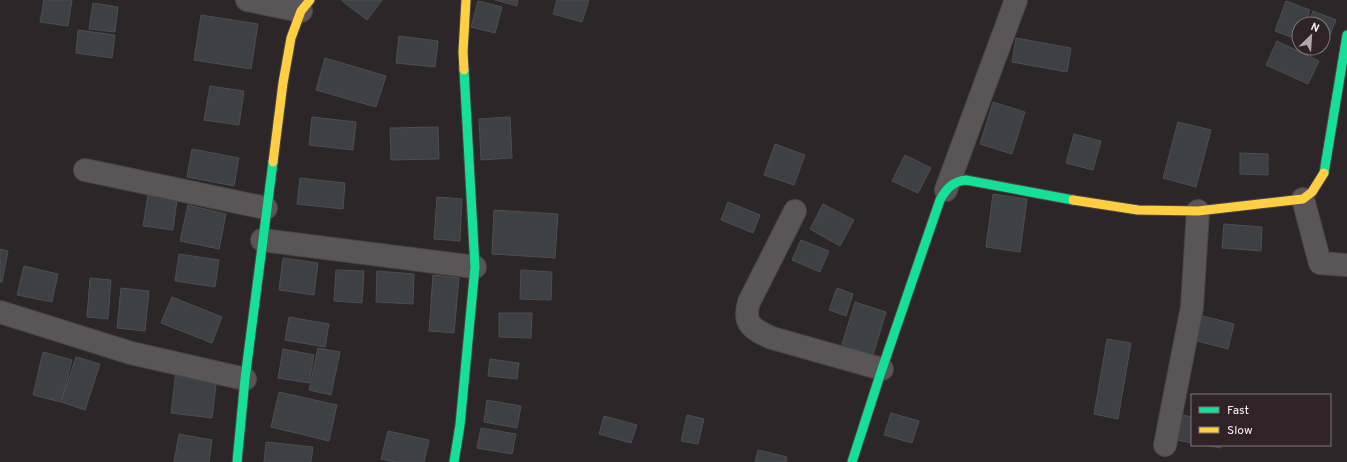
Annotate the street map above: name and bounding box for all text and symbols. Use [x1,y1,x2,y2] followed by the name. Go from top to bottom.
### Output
[1291,16,1331,56] north arrow
[1308,20,1321,36] text: N
[1191,394,1331,446] legend
[1227,403,1249,419] text: Fast
[1227,423,1253,439] text: Slow

